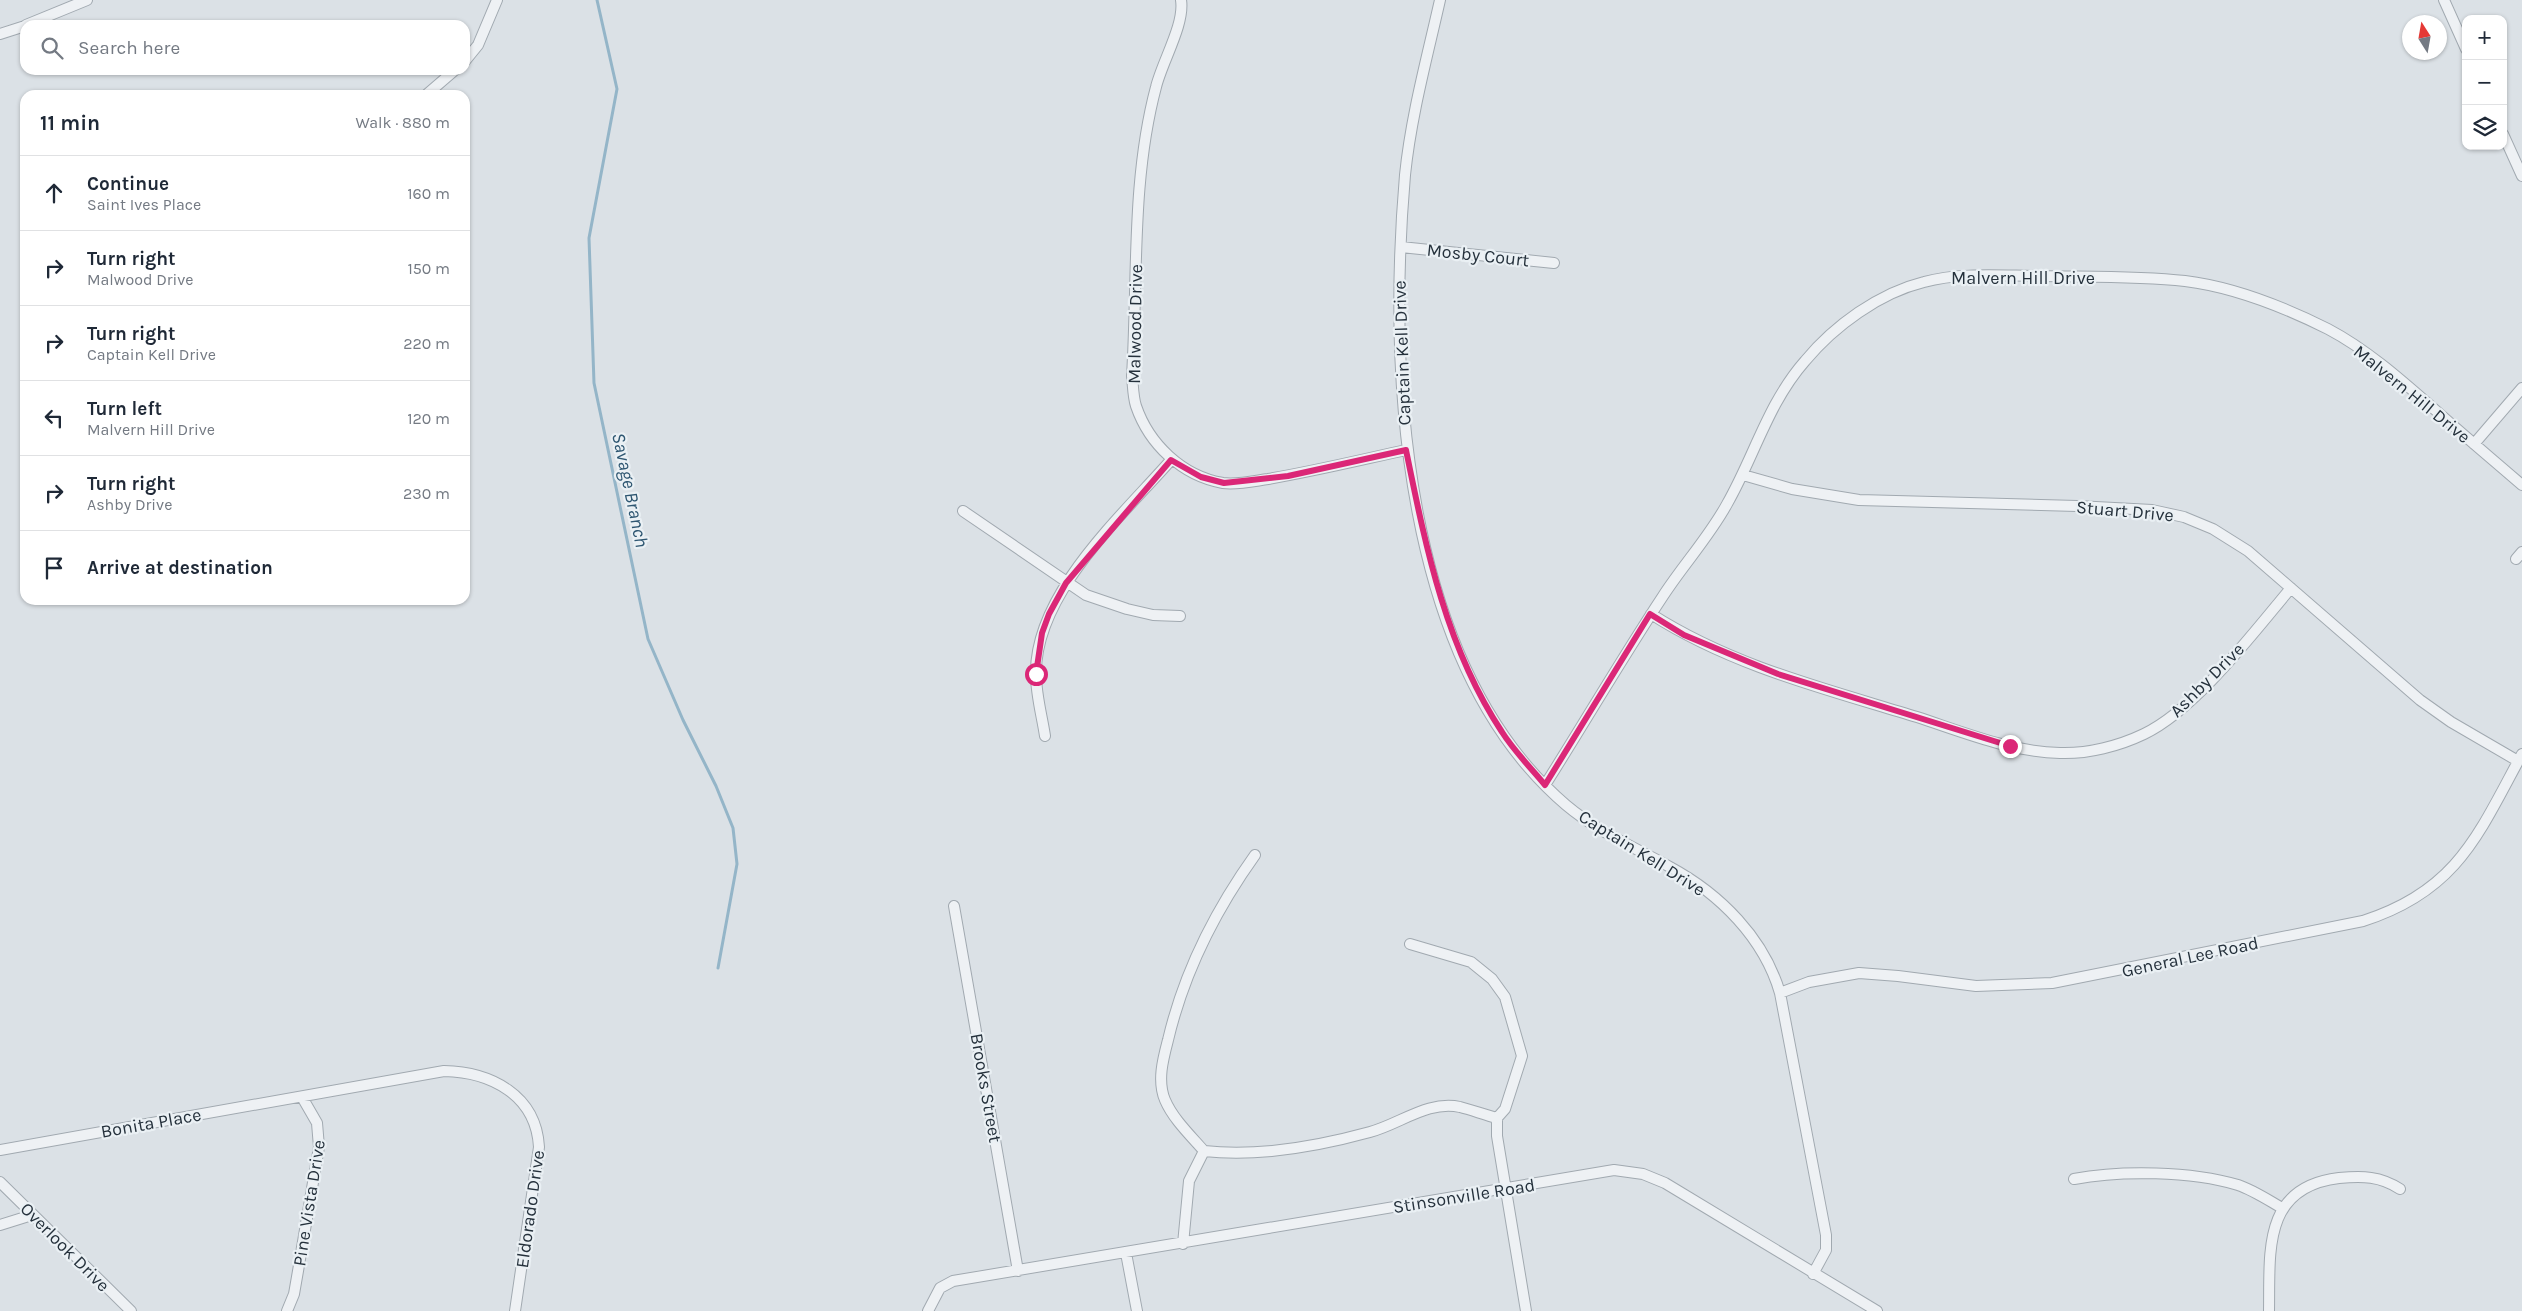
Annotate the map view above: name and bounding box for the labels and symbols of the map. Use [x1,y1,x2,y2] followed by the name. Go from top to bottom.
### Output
[2402,15,2447,60] north arrow
[1426,239,1531,271] street label: Mosby Court
[1123,264,1147,384] street label: Malwood Drive
[1951,267,2095,289] street label: Malvern Hill Drive
[1388,280,1416,426] street label: Captain Kell Drive
[2349,340,2475,448] street label: Malvern Hill Drive
[607,431,653,549] water label: Savage Branch
[2075,496,2175,526] street label: Stuart Drive
[2165,638,2249,722] street label: Ashby Drive
[1025,663,1048,686] route start
[1999,735,2022,758] route end
[1575,805,1709,901] street label: Captain Kell Drive
[2120,932,2260,982] street label: General Lee Road
[966,1032,1006,1145] street label: Brooks Street
[99,1103,203,1143] street label: Bonita Place
[288,1138,330,1268] street label: Pine Vista Drive
[511,1149,549,1269] street label: Eldorado Drive
[1391,1174,1537,1218] street label: Stinsonville Road
[16,1198,114,1296] street label: Overlook Drive

